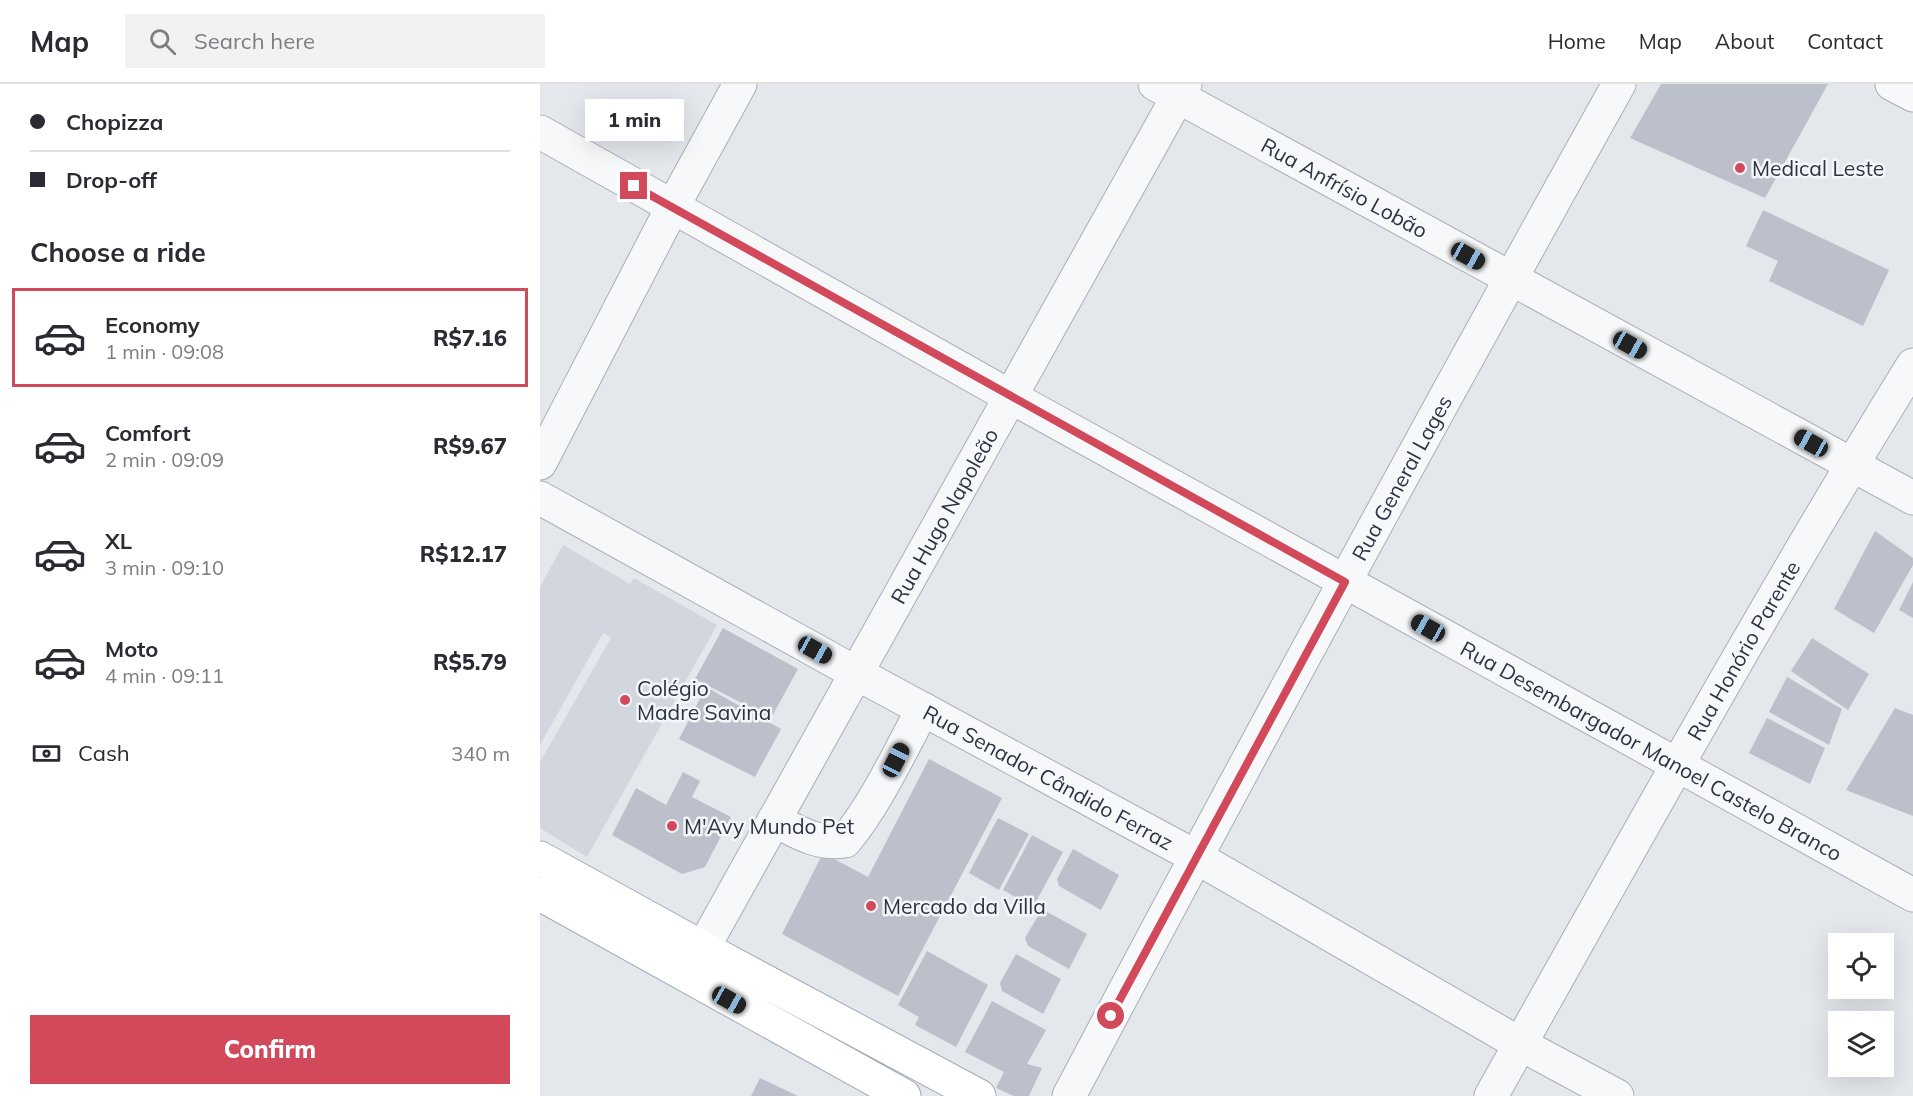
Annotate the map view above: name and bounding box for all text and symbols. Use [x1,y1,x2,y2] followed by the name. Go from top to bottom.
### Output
[125,14,545,68] search box
[30,24,89,59] text: Map
[146,25,179,58] icon: search
[194,27,315,55] text: Search here
[1548,28,1606,54] text: Home
[1639,28,1682,54] text: Map
[1715,28,1774,54] text: About
[1807,28,1883,54] text: Contact
[584,99,684,141] callout: 1 min
[608,107,661,132] text: 1 min
[66,108,163,136] text: Chopizza
[1257,132,1432,243] street label: Rua Anfrísio Lobão
[1752,155,1884,181] place label: Medical Leste
[1733,161,1747,175] marker: Medical Leste
[66,166,157,194] text: Drop-off
[620,172,647,199] route end
[30,235,206,269] text: Choose a ride
[1448,239,1488,273] car
[33,311,87,365] icon: car
[105,311,200,339] text: Economy
[433,324,507,352] text: R$7.16
[1610,328,1650,362] car
[105,339,224,364] text: 1 min · 09:08
[1346,391,1457,565] street label: Rua General Lages
[33,419,87,473] icon: car
[105,419,191,447] text: Comfort
[885,423,1003,608] street label: Rua Hugo Napoleão
[1791,426,1831,460] car
[433,432,507,460] text: R$9.67
[105,447,224,472] text: 2 min · 09:09
[33,527,87,581] icon: car
[105,527,132,555] text: XL
[420,540,507,568] text: R$12.17
[105,555,224,580] text: 3 min · 09:10
[1681,556,1805,745] street label: Rua Honório Parente
[1408,611,1448,645] car
[795,633,835,667] car
[33,635,87,689] icon: car
[105,635,158,663] text: Moto
[1456,635,1847,866] street label: Rua Desembargador Manoel Castelo Branco
[433,648,507,676] text: R$5.79
[105,663,224,688] text: 4 min · 09:11
[637,675,771,725] place label: Colégio Madre Savina
[618,693,632,707] marker: Colégio Madre Savina
[919,699,1178,855] street label: Rua Senador Cândido Ferraz
[30,737,63,770] icon: cash
[78,739,130,767] text: Cash
[880,740,912,780] car
[451,741,510,766] text: 340 m
[684,813,854,839] place label: M'Avy Mundo Pet
[665,819,679,833] marker: M'Avy Mundo Pet
[883,893,1046,919] place label: Mercado da Villa
[864,899,878,913] marker: Mercado da Villa
[1828,933,1894,1077] map controls
[1828,933,1894,999] button: locate
[709,983,749,1017] car
[1097,1002,1124,1029] route start
[1828,1011,1894,1077] button: layers
[30,1015,510,1084] button: Confirm

